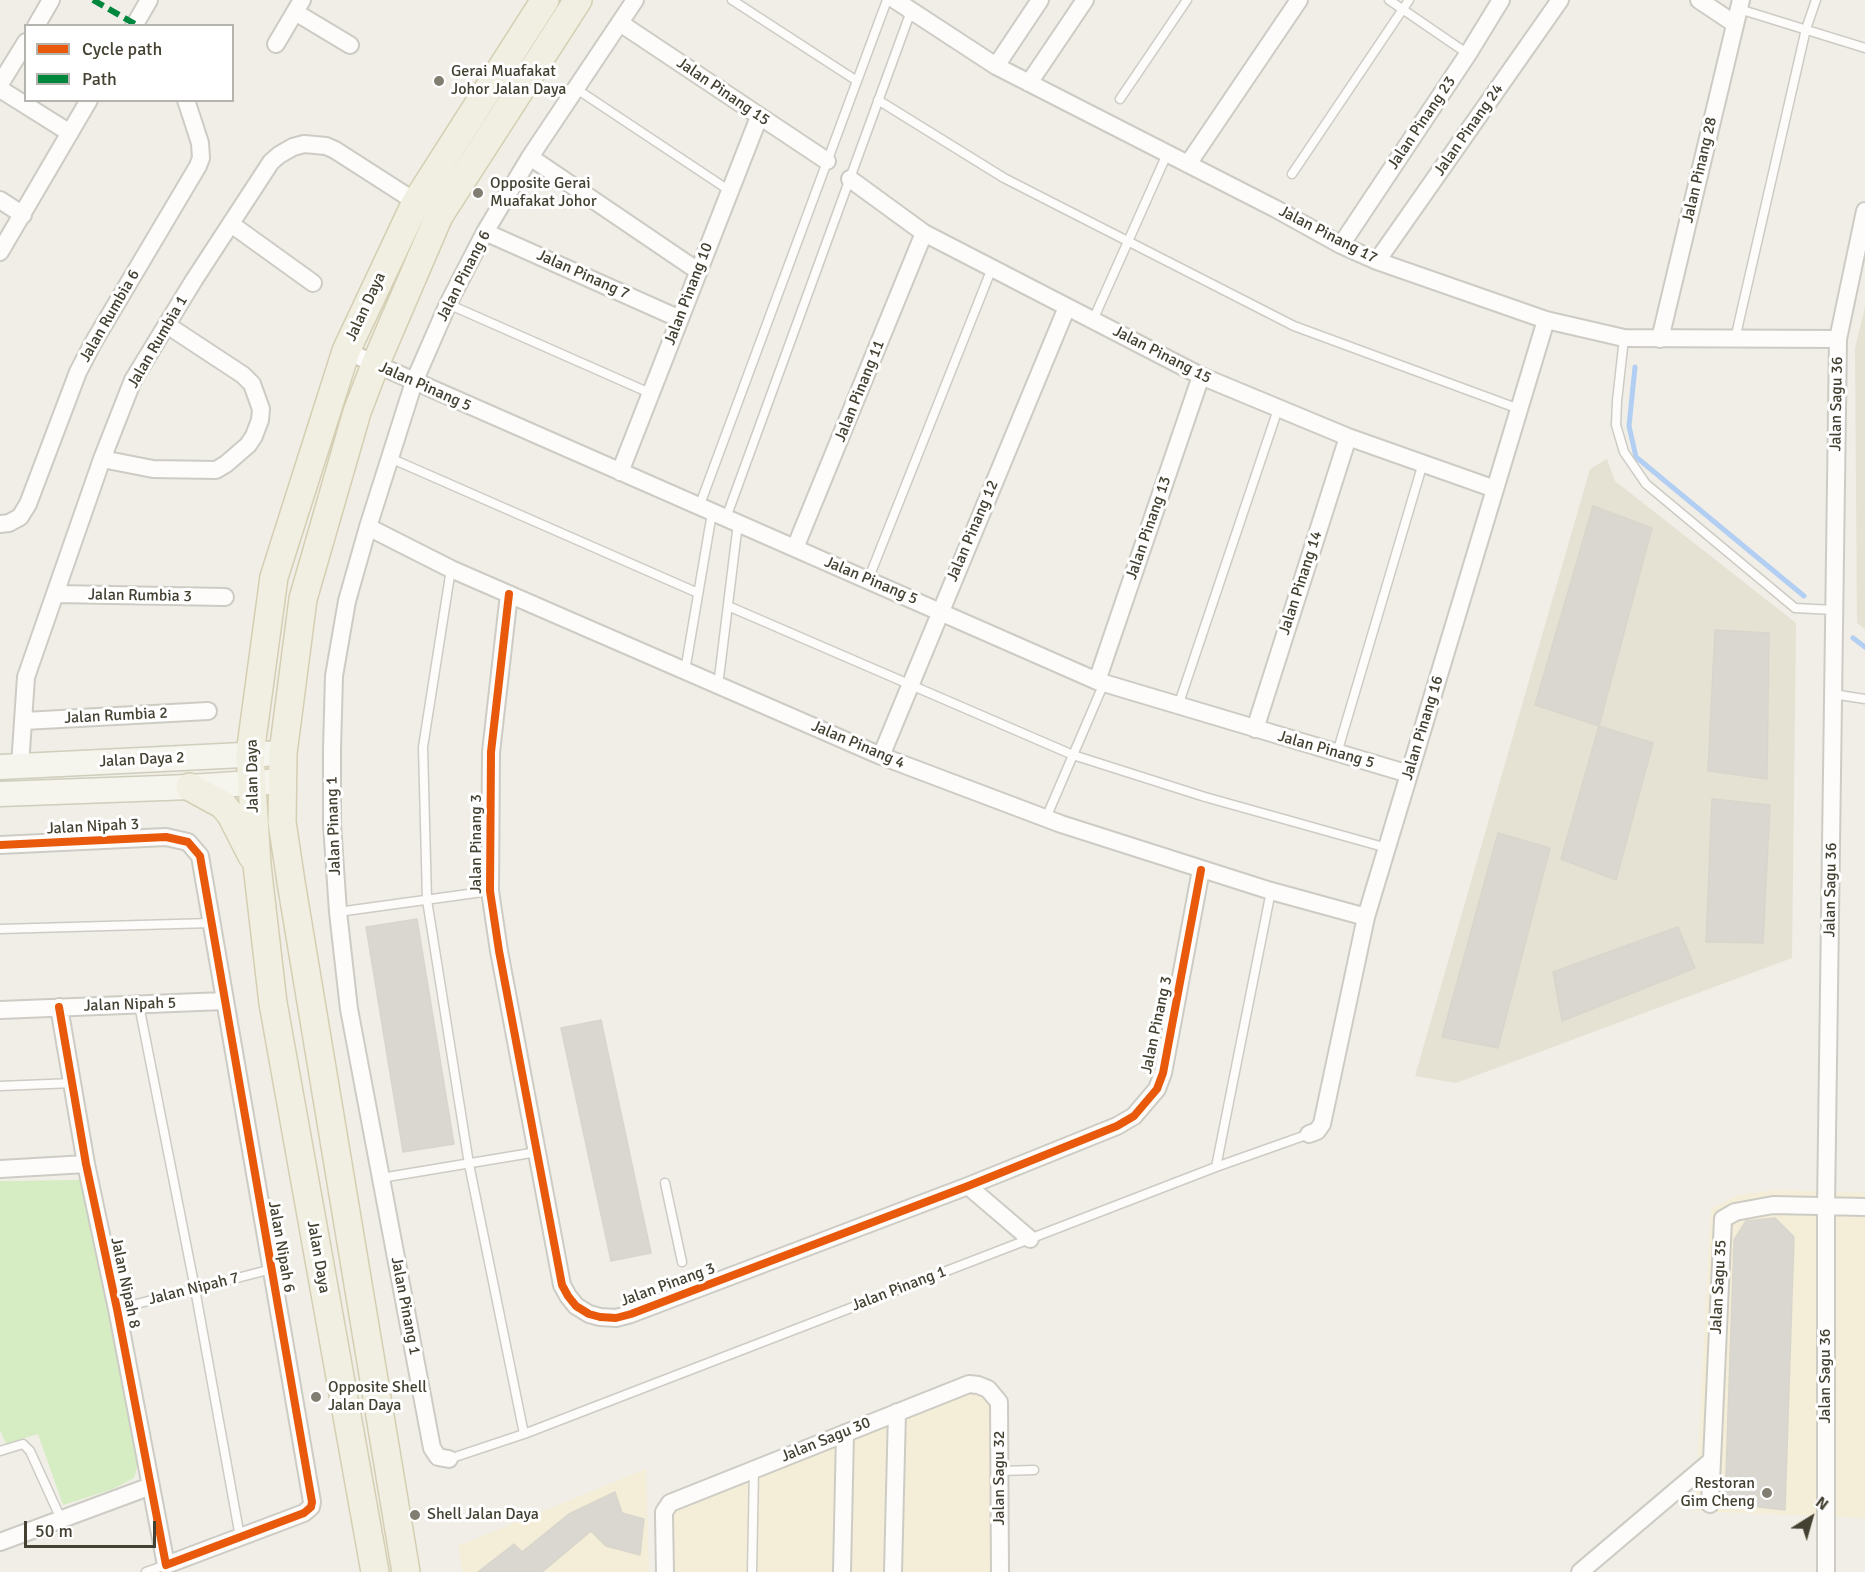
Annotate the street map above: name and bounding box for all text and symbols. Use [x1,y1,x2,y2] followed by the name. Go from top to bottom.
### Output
[24,24,234,102] legend
[82,38,162,60] text: Cycle path
[673,54,773,130] street label: Jalan Pinang 15
[451,62,566,100] place label: Gerai Muafakat Johor Jalan Daya
[82,68,117,90] text: Path
[1384,73,1460,173] street label: Jalan Pinang 23
[432,74,446,88] marker: Gerai Muafakat Johor Jalan Daya
[1430,80,1508,180] street label: Jalan Pinang 24
[1678,115,1722,225] street label: Jalan Pinang 28
[490,174,597,212] place label: Opposite Gerai Muafakat Johor
[471,186,485,200] marker: Opposite Gerai Muafakat Johor
[1275,202,1381,268] street label: Jalan Pinang 17
[433,227,495,325] street label: Jalan Pinang 6
[661,240,717,348] street label: Jalan Pinang 10
[534,246,632,304] street label: Jalan Pinang 7
[76,266,144,366] street label: Jalan Rumbia 6
[342,270,390,344] street label: Jalan Daya
[124,292,192,392] street label: Jalan Rumbia 1
[1109,322,1215,388] street label: Jalan Pinang 15
[831,337,889,445] street label: Jalan Pinang 11
[1827,356,1847,452] street label: Jalan Sagu 36
[376,358,474,416] street label: Jalan Pinang 5
[1122,474,1176,582] street label: Jalan Pinang 13
[943,477,1003,585] street label: Jalan Pinang 12
[1275,529,1327,637] street label: Jalan Pinang 14
[821,553,921,609] street label: Jalan Pinang 5
[88,585,192,607] street label: Jalan Rumbia 3
[1398,673,1448,783] street label: Jalan Pinang 16
[64,704,168,728] street label: Jalan Rumbia 2
[808,717,908,773] street label: Jalan Pinang 4
[1276,727,1376,773] street label: Jalan Pinang 5
[243,739,263,813] street label: Jalan Daya
[99,748,185,772] street label: Jalan Daya 2
[323,776,345,876] street label: Jalan Pinang 1
[467,794,487,894] street label: Jalan Pinang 3
[46,815,140,839] street label: Jalan Nipah 3
[1821,842,1841,938] street label: Jalan Sagu 36
[1137,974,1177,1076] street label: Jalan Pinang 3
[83,994,177,1016] street label: Jalan Nipah 5
[264,1200,298,1294] street label: Jalan Nipah 6
[302,1219,334,1295] street label: Jalan Daya
[106,1236,144,1330] street label: Jalan Nipah 8
[1707,1239,1731,1335] street label: Jalan Sagu 35
[386,1255,424,1357] street label: Jalan Pinang 1
[618,1259,718,1311] street label: Jalan Pinang 3
[849,1262,949,1316] street label: Jalan Pinang 1
[147,1268,241,1310] street label: Jalan Nipah 7
[1816,1329,1836,1423] street label: Jalan Sagu 36
[328,1378,427,1416] place label: Opposite Shell Jalan Daya
[309,1390,323,1404] marker: Opposite Shell Jalan Daya
[778,1413,874,1467] street label: Jalan Sagu 30
[990,1431,1010,1525] street label: Jalan Sagu 32
[1681,1474,1755,1512] place label: Restoran Gim Cheng
[1760,1486,1774,1500] marker: Restoran Gim Cheng
[1781,1488,1841,1548] north arrow
[1811,1492,1832,1515] text: N
[427,1505,539,1525] place label: Shell Jalan Daya
[408,1508,422,1522] marker: Shell Jalan Daya
[27,1509,159,1547] scale bar
[35,1520,73,1542] text: 50 m

